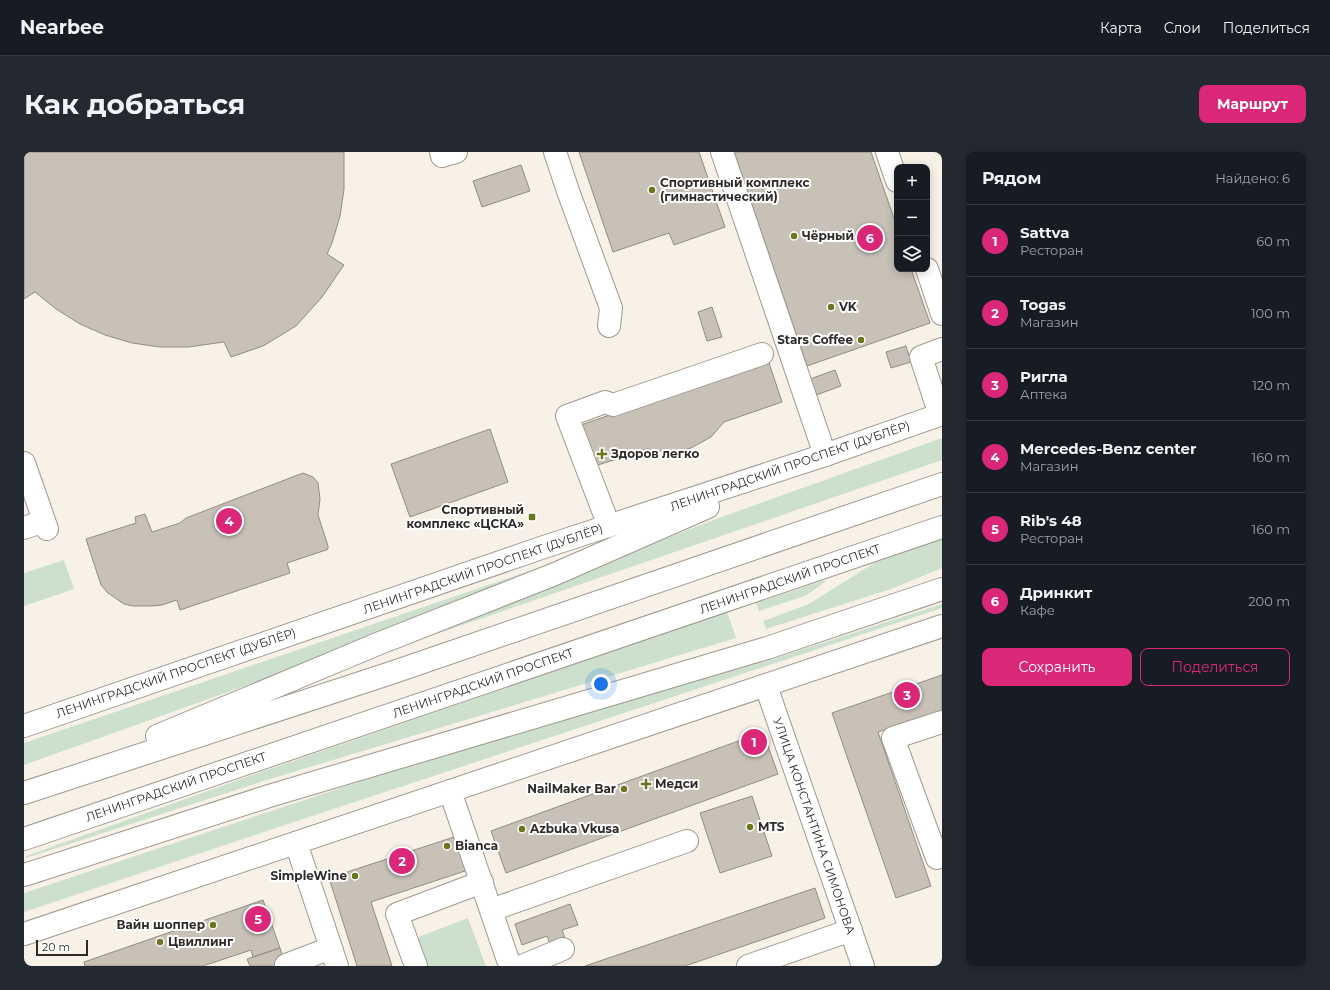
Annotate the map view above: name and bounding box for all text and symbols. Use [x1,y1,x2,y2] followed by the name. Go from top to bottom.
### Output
[20,16,104,39] text: Nearbee
[1100,19,1142,37] text: Карта
[1164,19,1201,37] text: Слои
[1223,19,1310,37] text: Поделиться
[1199,85,1306,123] button: Маршрут
[24,87,245,121] text: Как добраться
[894,164,930,272] map controls
[894,164,930,200] button: +
[982,168,1041,188] text: Рядом
[1215,170,1290,186] text: Найдено: 6
[660,175,810,204] place label: Спортивный комплекс (гимнастический)
[647,185,657,195] marker: Спортивный комплекс (гимнастический)
[894,200,930,236] button: −
[857,223,883,253] pin: 6
[1020,223,1069,242] text: Sattva
[802,228,854,243] place label: Чёрный
[789,231,799,241] marker: Чёрный
[992,233,998,249] text: 1
[1256,233,1290,249] text: 60 m
[894,236,930,272] button: layers
[1020,242,1084,258] text: Ресторан
[1020,295,1066,314] text: Togas
[838,299,858,314] place label: VK
[826,302,836,312] marker: VK
[991,305,999,321] text: 2
[1251,305,1290,321] text: 100 m
[1020,314,1079,330] text: Магазин
[777,332,853,347] place label: Stars Coffee
[856,335,866,345] marker: Stars Coffee
[1020,367,1068,386] text: Ригла
[991,377,999,393] text: 3
[1252,377,1290,393] text: 120 m
[1020,386,1067,402] text: Аптека
[668,417,912,514] street label: ЛЕНИНГРАДСКИЙ ПРОСПЕКТ (ДУБЛЁР)
[1020,439,1196,458] text: Mercedes-Benz center
[610,446,700,461] place label: Здоров легко
[596,448,608,460] marker: Здоров легко
[991,449,999,465] text: 4
[1252,449,1290,465] text: 160 m
[1020,458,1079,474] text: Магазин
[406,502,524,531] place label: Спортивный комплекс «ЦСКА»
[216,506,242,536] pin: 4
[1020,511,1082,530] text: Rib's 48
[527,512,537,522] marker: Спортивный комплекс «ЦСКА»
[361,520,605,617] street label: ЛЕНИНГРАДСКИЙ ПРОСПЕКТ (ДУБЛЁР)
[991,521,999,537] text: 5
[1252,521,1290,537] text: 160 m
[1020,530,1084,546] text: Ресторан
[698,540,882,617] street label: ЛЕНИНГРАДСКИЙ ПРОСПЕКТ
[1020,583,1092,602] text: Дринкит
[991,593,999,609] text: 6
[1248,593,1290,609] text: 200 m
[1020,602,1055,618] text: Кафе
[54,624,298,721] street label: ЛЕНИНГРАДСКИЙ ПРОСПЕКТ (ДУБЛЁР)
[391,644,575,721] street label: ЛЕНИНГРАДСКИЙ ПРОСПЕКТ
[982,648,1132,686] button: Сохранить
[1140,648,1290,686] button: Поделиться
[591,674,611,694] your location
[894,680,920,710] pin: 3
[770,715,859,936] street label: УЛИЦА КОНСТАНТИНА СИМОНОВА
[741,727,767,757] pin: 1
[84,748,268,825] street label: ЛЕНИНГРАДСКИЙ ПРОСПЕКТ
[655,776,698,791] place label: Медси
[640,778,652,790] marker: Медси
[527,781,616,796] place label: NailMaker Bar
[619,784,629,794] marker: NailMaker Bar
[758,819,785,834] place label: MTS
[529,821,619,836] place label: Azbuka Vkusa
[745,822,755,832] marker: MTS
[517,824,527,834] marker: Azbuka Vkusa
[455,838,498,853] place label: Bianca
[442,841,452,851] marker: Bianca
[389,846,415,876] pin: 2
[271,868,347,883] place label: SimpleWine
[350,871,360,881] marker: SimpleWine
[245,904,271,934] pin: 5
[117,917,205,932] place label: Вайн шоппер
[208,920,218,930] marker: Вайн шоппер
[168,934,234,949] place label: Цвиллинг
[155,937,165,947] marker: Цвиллинг
[36,938,88,957] scale bar
[42,940,70,954] text: 20 m

